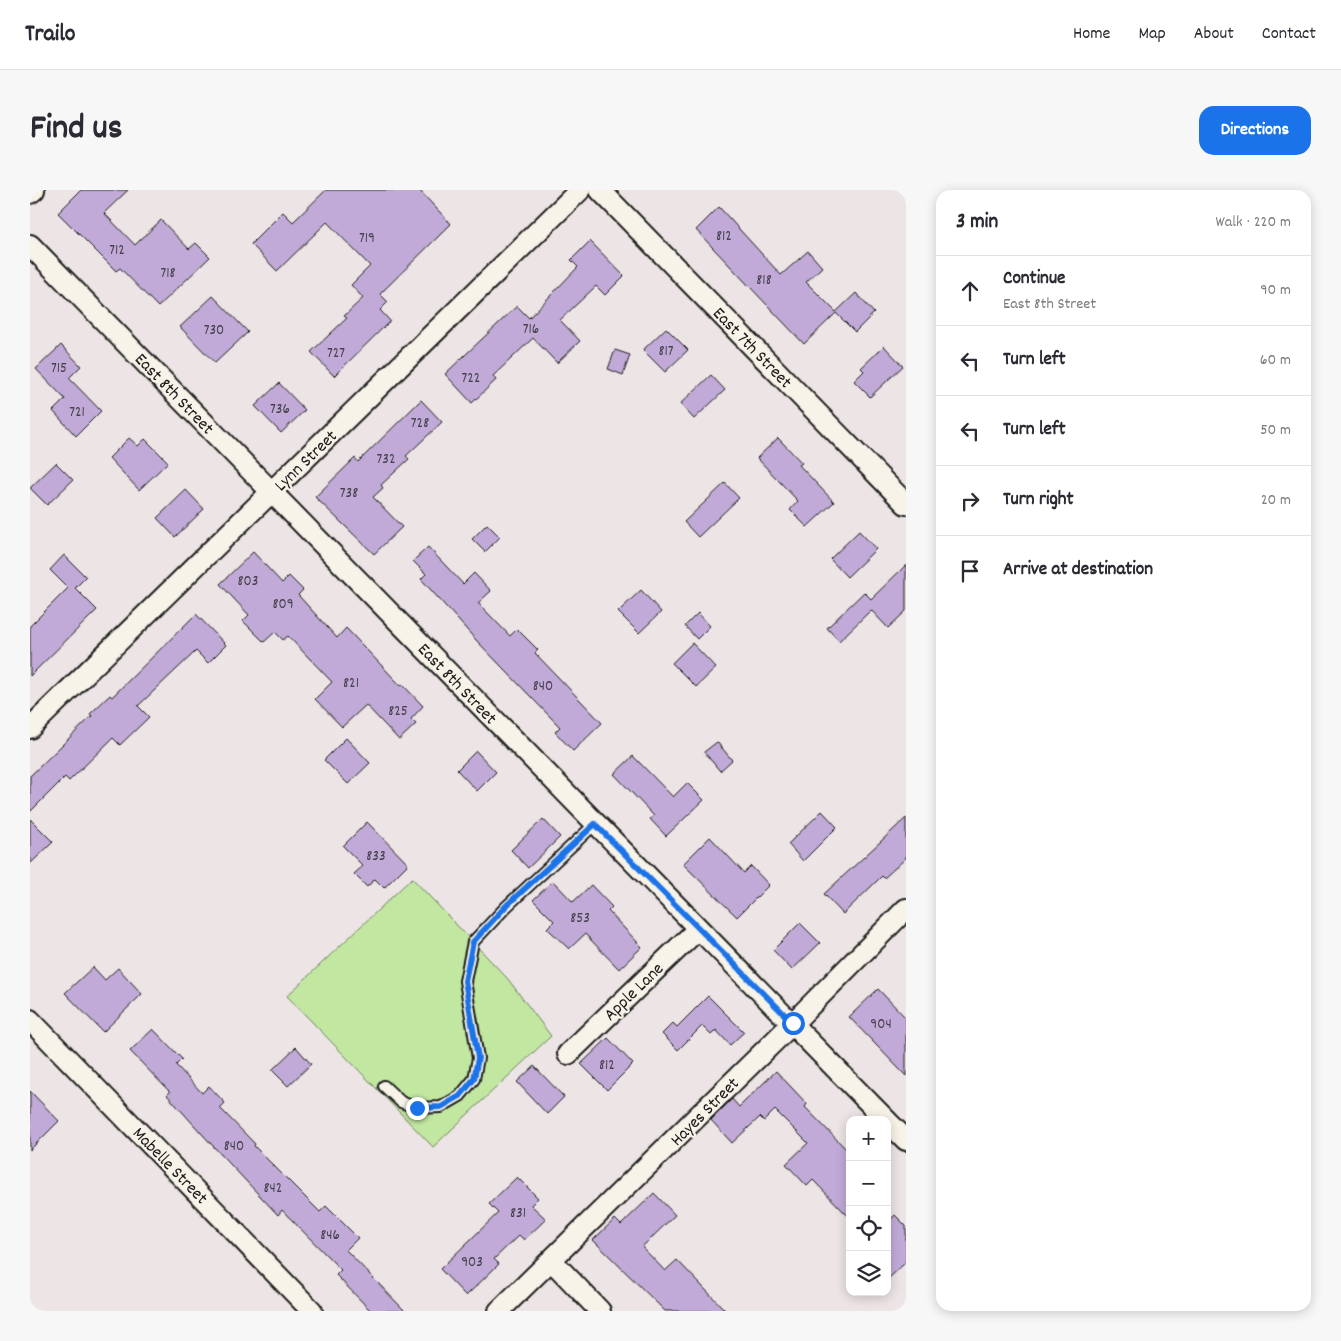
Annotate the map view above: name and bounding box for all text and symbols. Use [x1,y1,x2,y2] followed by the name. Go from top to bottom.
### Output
[25,18,76,52] text: Trailo
[1073,22,1110,47] text: Home
[1138,22,1166,47] text: Map
[1194,22,1234,47] text: About
[1262,22,1316,47] text: Contact
[30,105,122,155] text: Find us
[1199,106,1311,155] button: Directions
[956,208,998,238] text: 3 min
[1216,211,1291,234] text: Walk · 220 m
[716,226,732,248] house number: 812
[359,228,375,250] house number: 719
[109,240,125,262] house number: 712
[160,263,176,285] house number: 718
[1003,266,1065,293] text: Continue
[756,270,772,292] house number: 818
[956,277,984,305] icon: ahead
[1260,279,1291,302] text: 90 m
[1003,293,1096,316] text: East 8th Street
[706,302,797,395] street label: East 7th Street
[523,319,539,341] house number: 716
[204,320,224,342] house number: 730
[658,341,674,363] house number: 817
[327,343,345,365] house number: 727
[956,347,984,375] icon: left
[1003,347,1066,374] text: Turn left
[128,348,219,441] street label: East 8th Street
[1260,349,1291,372] text: 60 m
[51,358,67,380] house number: 715
[462,368,480,390] house number: 722
[270,399,290,421] house number: 736
[69,402,85,424] house number: 721
[411,413,429,435] house number: 728
[956,417,984,445] icon: left
[1003,417,1066,444] text: Turn left
[1260,419,1291,442] text: 50 m
[270,425,344,498] street label: Lynn Street
[377,449,395,471] house number: 732
[340,483,358,505] house number: 738
[956,487,984,515] icon: right
[1003,487,1074,514] text: Turn right
[1261,489,1291,512] text: 20 m
[956,557,984,585] icon: arrive
[1003,557,1153,584] text: Arrive at destination
[238,571,258,593] house number: 803
[272,594,294,616] house number: 809
[411,638,502,731] street label: East 8th Street
[343,673,359,695] house number: 821
[533,676,553,698] house number: 840
[388,701,408,723] house number: 825
[366,846,386,868] house number: 833
[570,908,590,930] house number: 853
[599,958,670,1028] street label: Apple Lane
[782,1012,805,1035] route start
[870,1014,892,1036] house number: 904
[599,1055,615,1077] house number: 812
[666,1072,746,1153] street label: Hayes Street
[406,1097,429,1120] route end
[846,1116,891,1296] map controls
[846,1116,891,1161] button: +
[126,1122,213,1211] street label: Mabelle Street
[224,1136,244,1158] house number: 840
[846,1161,891,1206] button: −
[264,1178,282,1200] house number: 842
[510,1203,526,1225] house number: 831
[846,1206,891,1251] button: locate
[320,1225,340,1247] house number: 846
[846,1251,891,1296] button: layers
[461,1252,483,1274] house number: 903

